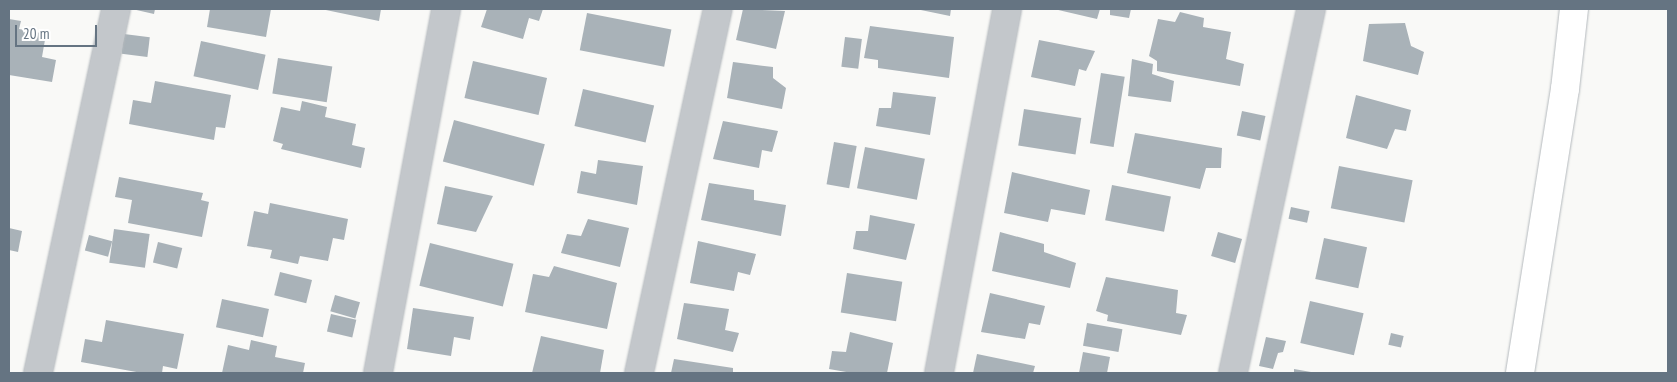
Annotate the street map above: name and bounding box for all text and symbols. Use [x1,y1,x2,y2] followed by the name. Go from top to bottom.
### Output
[18,15,100,47] scale bar
[23,24,49,43] text: 20 m

